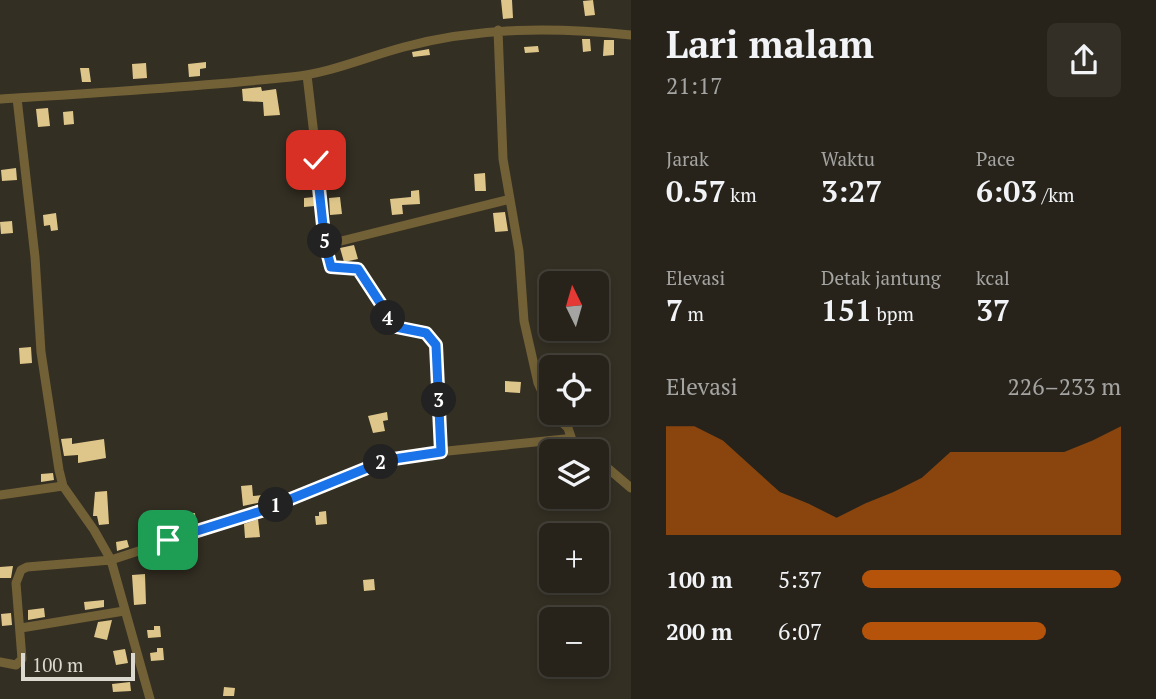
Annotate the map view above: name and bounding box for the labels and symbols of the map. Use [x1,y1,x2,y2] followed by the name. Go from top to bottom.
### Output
[286,130,346,190] pin
[308,224,342,258] pin: 5
[539,271,609,341] north arrow
[370,300,406,336] pin: 4
[422,382,457,418] pin: 3
[364,444,398,480] pin: 2
[258,488,294,522] pin: 1
[138,510,198,570] pin
[21,650,135,682] scale bar

